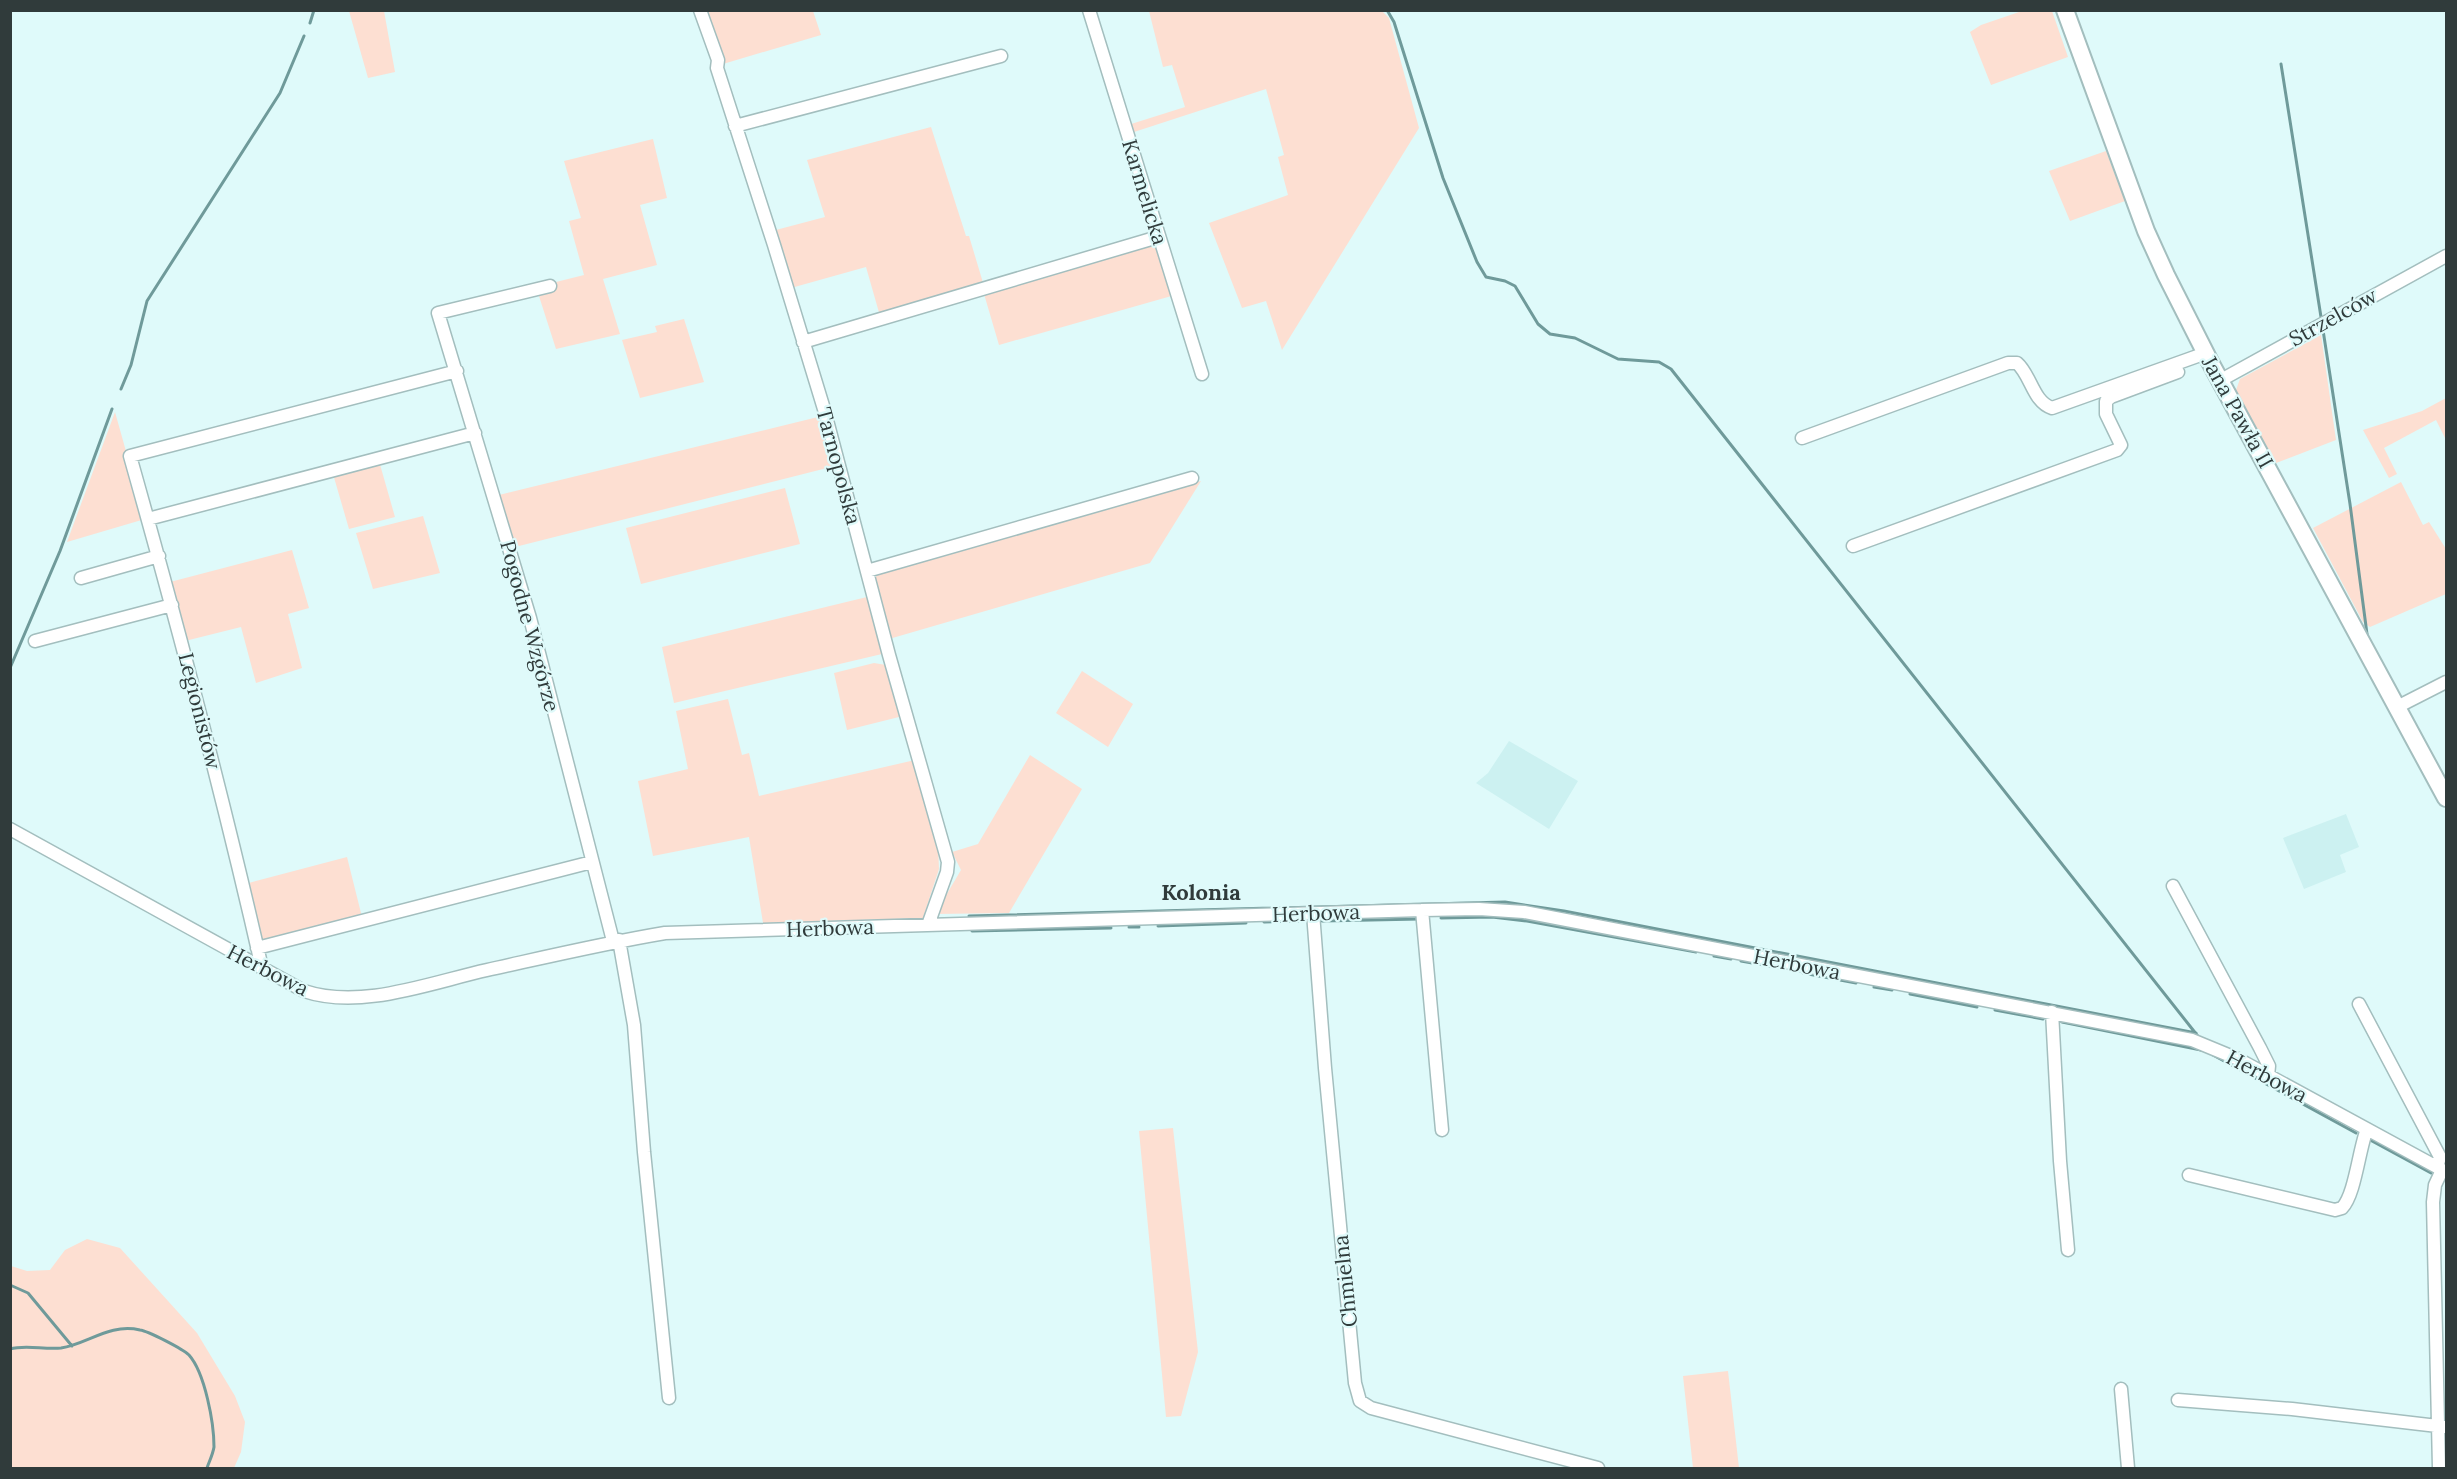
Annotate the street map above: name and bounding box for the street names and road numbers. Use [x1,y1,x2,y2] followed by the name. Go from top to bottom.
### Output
[1116,136,1174,248] street label: Karmelicka
[2284,282,2382,352] street label: Strzelców
[2196,350,2280,473] street label: Jana Pawła II
[810,404,868,528] street label: Tarnopolska
[494,537,566,715] street label: Pogodne Wzgórze
[172,650,228,772] street label: Legionistów
[1272,898,1361,928] street label: Herbowa
[786,913,875,943] street label: Herbowa
[223,938,313,1002] street label: Herbowa
[1751,942,1843,986] street label: Herbowa
[2222,1043,2312,1109] street label: Herbowa
[1327,1233,1363,1328] street label: Chmielna

